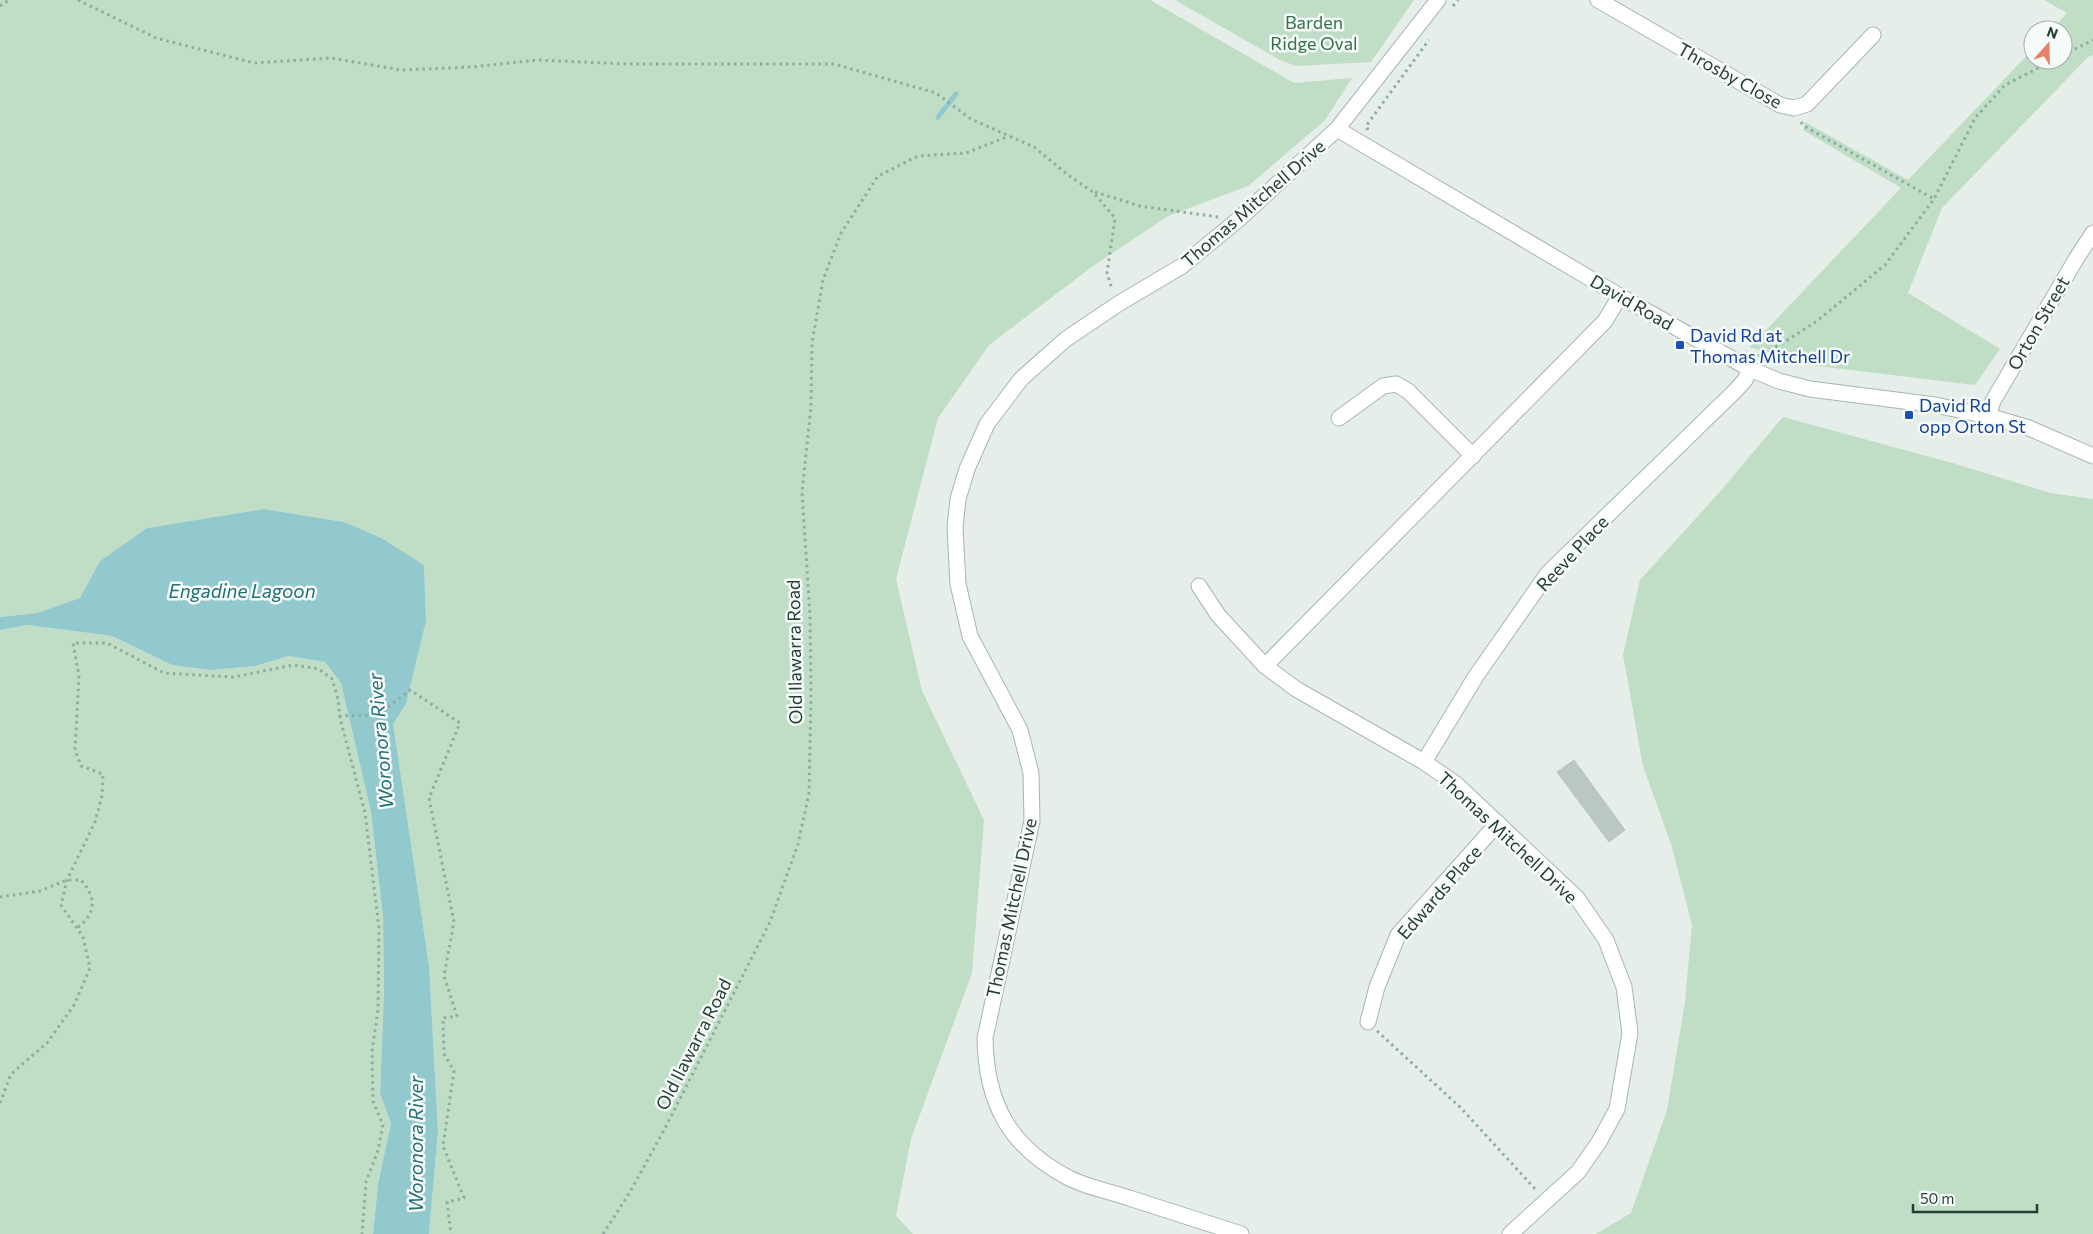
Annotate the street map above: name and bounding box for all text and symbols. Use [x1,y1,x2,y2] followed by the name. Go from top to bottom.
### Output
[1270,11,1358,54] park label: Barden Ridge Oval
[2023,20,2073,70] north arrow
[2045,23,2060,42] text: N
[1674,37,1786,113] street label: Throsby Close
[1177,135,1329,271] street label: Thomas Mitchell Drive
[1587,269,1677,335] street label: David Road
[2002,272,2074,374] street label: Orton Street
[1690,324,1850,367] place label: David Rd at Thomas Mitchell Dr
[1674,339,1686,351] marker: David Rd at Thomas Mitchell Dr
[1919,394,2026,437] place label: David Rd opp Orton St
[1903,409,1915,421] marker: David Rd opp Orton St
[1531,510,1613,596] street label: Reeve Place
[168,579,316,602] water label: Engadine Lagoon
[782,579,806,725] street label: Old Ilawarra Road
[362,671,397,810] water label: Woronora River
[1433,766,1583,908] street label: Thomas Mitchell Drive
[981,816,1041,1000] street label: Thomas Mitchell Drive
[1392,841,1486,943] street label: Edwards Place
[650,975,736,1113] street label: Old Ilawarra Road
[404,1074,427,1212] water label: Woronora River
[1913,1182,2037,1214] scale bar
[1920,1189,1954,1207] text: 50 m

